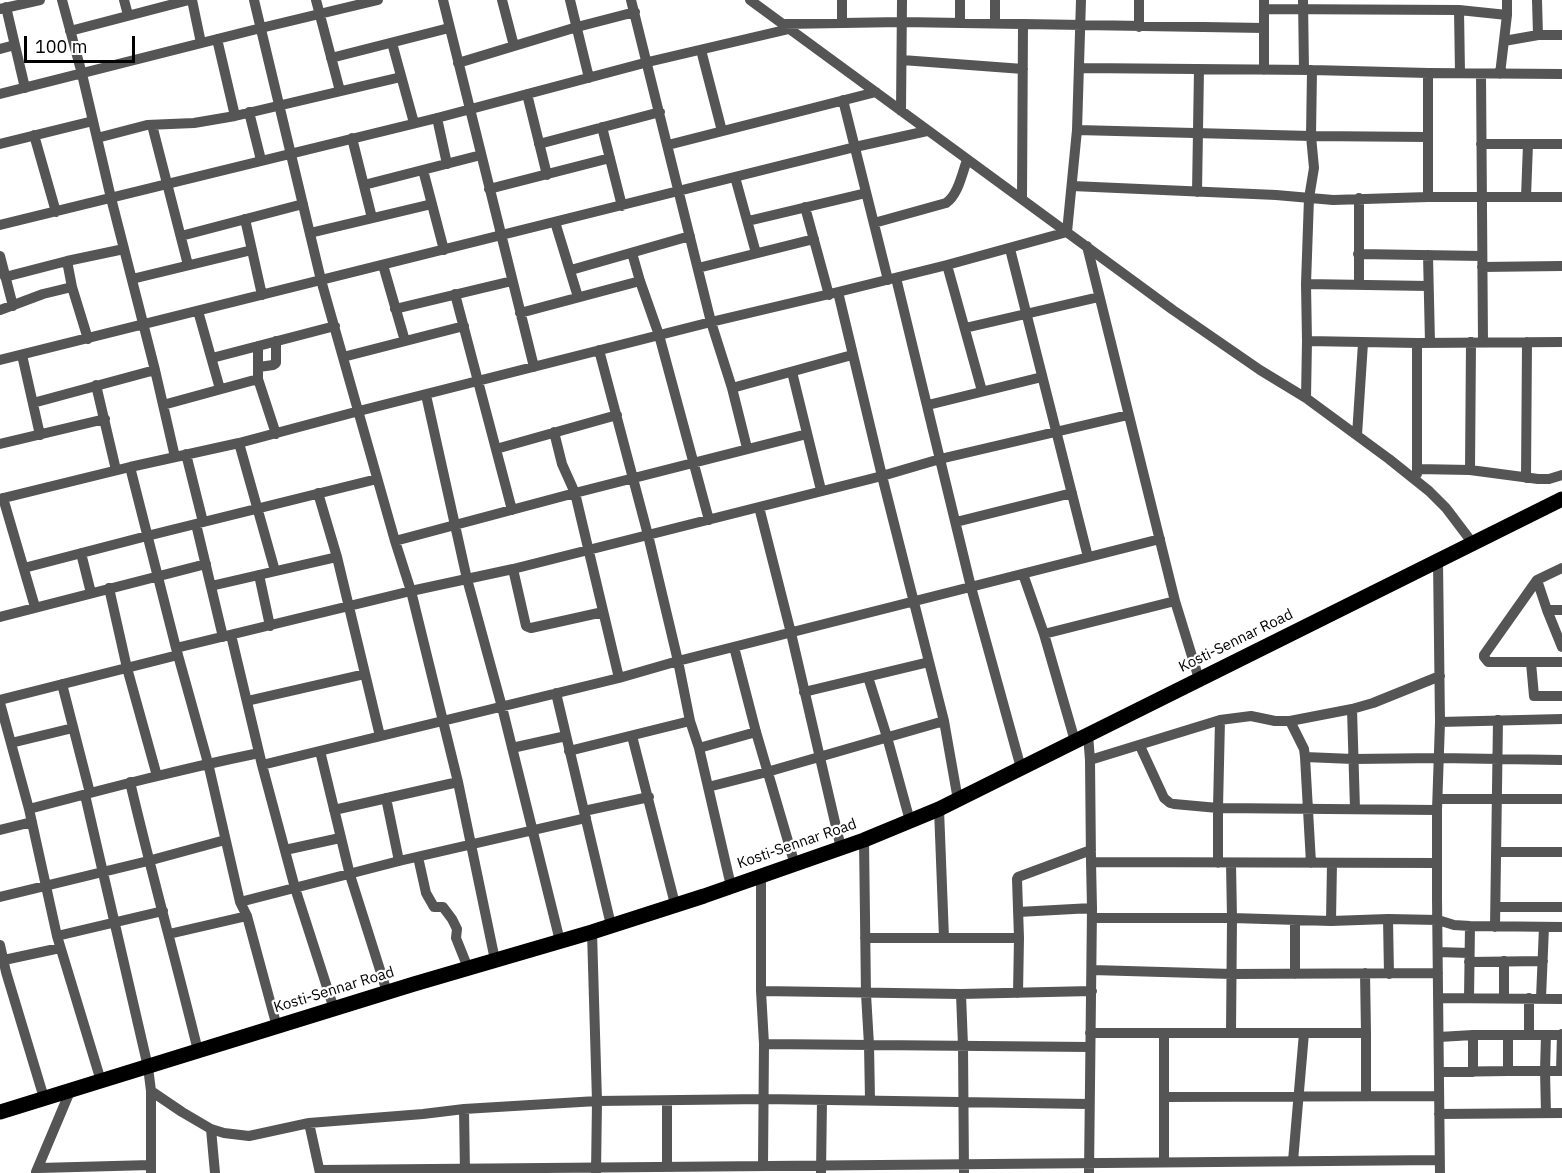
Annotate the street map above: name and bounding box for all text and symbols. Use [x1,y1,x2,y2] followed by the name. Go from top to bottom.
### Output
[27,24,138,62] scale bar
[35,35,87,58] text: 100 m
[1176,606,1296,676] street label: Kosti-Sennar Road
[735,815,859,873] street label: Kosti-Sennar Road
[272,963,396,1017] street label: Kosti-Sennar Road

